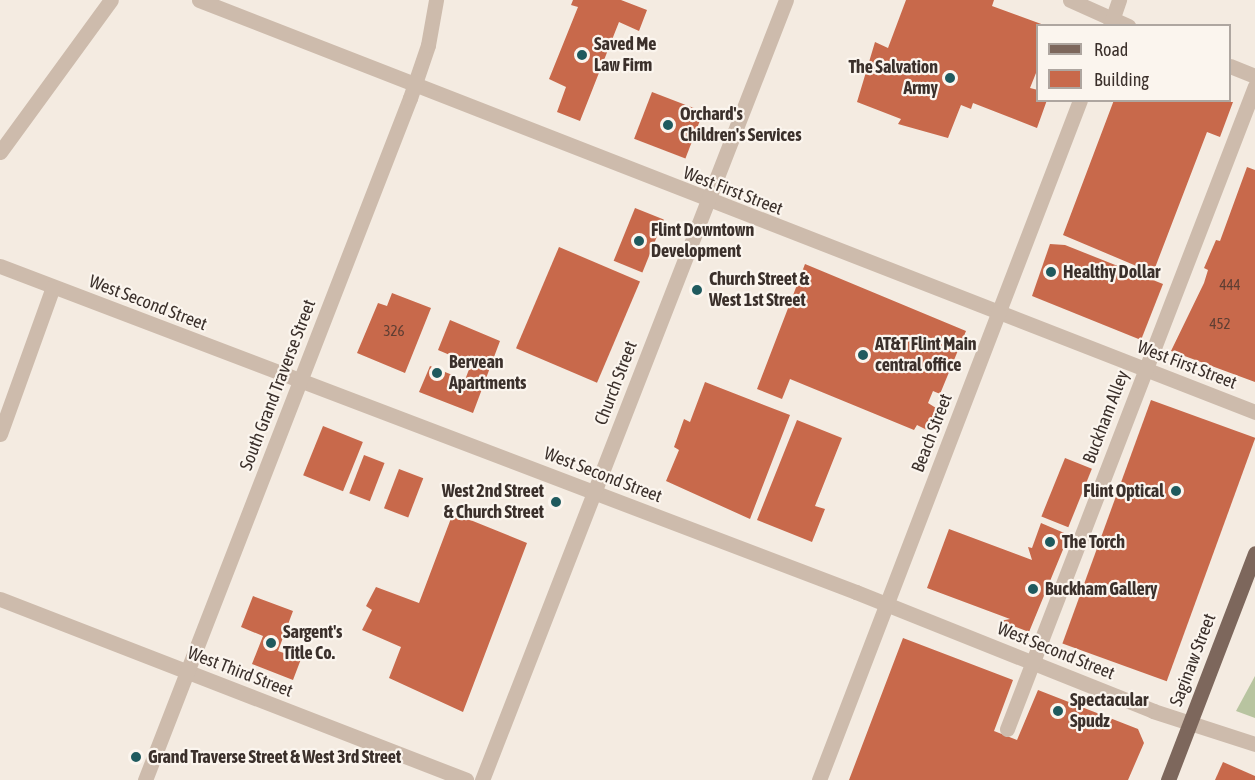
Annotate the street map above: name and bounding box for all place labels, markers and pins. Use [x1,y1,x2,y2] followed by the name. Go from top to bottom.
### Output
[594,34,656,76] place label: Saved Me Law Firm
[575,48,589,62] marker: Saved Me Law Firm
[848,57,938,100] place label: The Salvation Army
[943,71,957,85] marker: The Salvation Army
[680,104,801,146] place label: Orchard's Children's Services
[661,118,675,132] marker: Orchard's Children's Services
[651,220,754,262] place label: Flint Downtown Development
[632,234,646,248] marker: Flint Downtown Development
[1063,261,1160,283] place label: Healthy Dollar
[1044,265,1058,279] marker: Healthy Dollar
[709,269,809,312] place label: Church Street & West 1st Street
[690,283,704,297] marker: Church Street & West 1st Street
[875,334,977,376] place label: AT&T Flint Main central office
[856,348,870,362] marker: AT&T Flint Main central office
[449,352,526,394] place label: Bervean Apartments
[430,366,444,380] marker: Bervean Apartments
[1083,480,1164,502] place label: Flint Optical
[442,481,544,524] place label: West 2nd Street & Church Street
[1169,484,1183,498] marker: Flint Optical
[549,495,563,509] marker: West 2nd Street & Church Street
[1062,531,1125,553] place label: The Torch
[1043,535,1057,549] marker: The Torch
[1045,578,1157,600] place label: Buckham Gallery
[1026,582,1040,596] marker: Buckham Gallery
[283,622,342,664] place label: Sargent's Title Co.
[264,636,278,650] marker: Sargent's Title Co.
[1070,690,1148,732] place label: Spectacular Spudz
[1051,704,1065,718] marker: Spectacular Spudz
[148,746,401,768] place label: Grand Traverse Street & West 3rd Street
[129,750,143,764] marker: Grand Traverse Street & West 3rd Street

